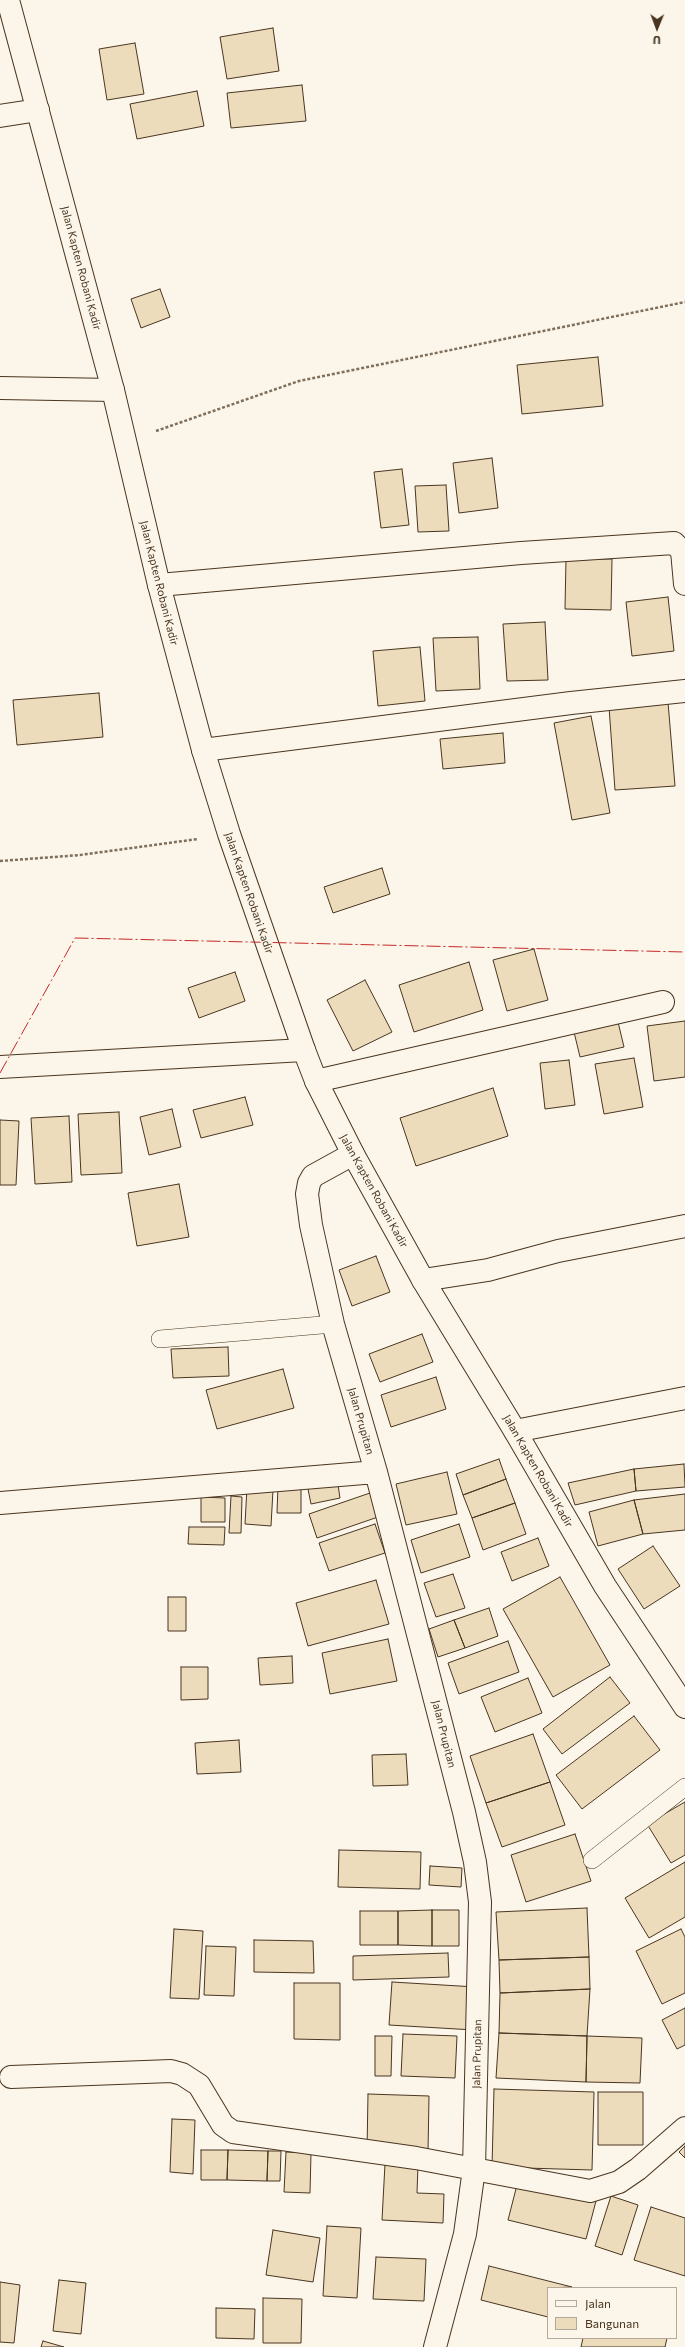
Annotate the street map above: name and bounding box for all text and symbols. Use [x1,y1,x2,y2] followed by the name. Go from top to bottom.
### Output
[637,8,677,48] north arrow
[653,34,661,47] text: U
[58,205,104,331] street label: Jalan Kapten Robani Kadir
[137,519,181,647] street label: Jalan Kapten Robani Kadir
[222,830,276,956] street label: Jalan Kapten Robani Kadir
[337,1132,411,1250] street label: Jalan Kapten Robani Kadir
[345,1386,377,1456] street label: Jalan Prupitan
[500,1412,576,1530] street label: Jalan Kapten Robani Kadir
[429,1699,459,1769] street label: Jalan Prupitan
[470,2019,484,2089] street label: Jalan Prupitan
[547,2287,677,2339] legend
[585,2296,611,2310] text: Jalan
[585,2316,639,2330] text: Bangunan

